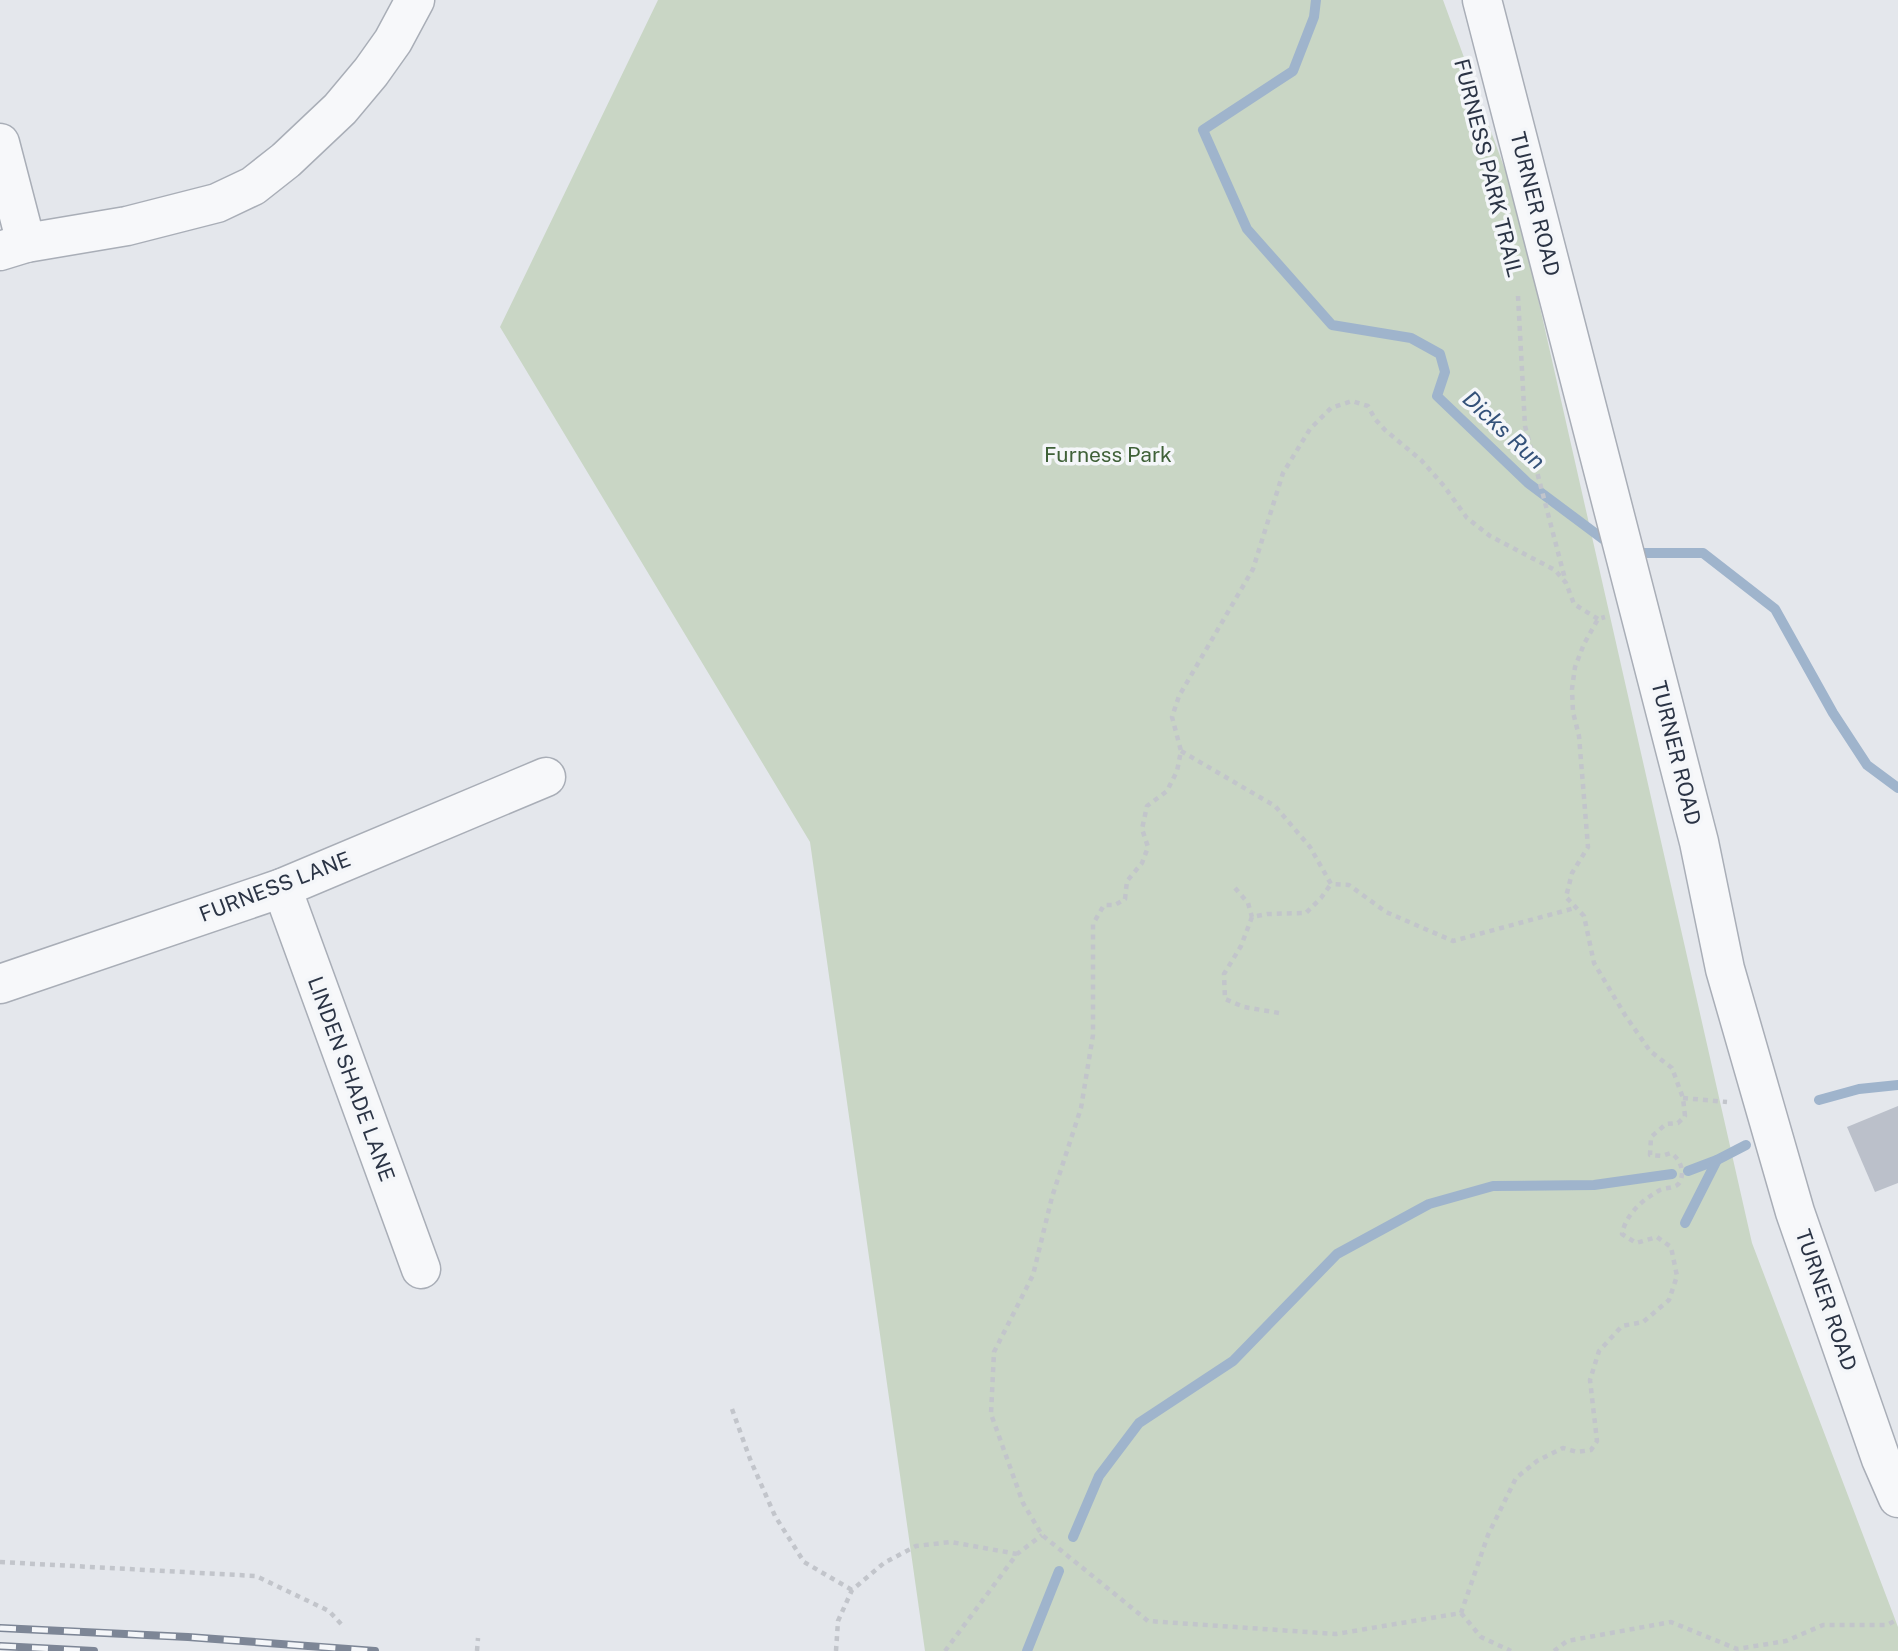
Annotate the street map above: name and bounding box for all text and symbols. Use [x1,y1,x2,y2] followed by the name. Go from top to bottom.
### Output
[1449,56,1528,280] street label: FURNESS PARK TRAIL
[1505,129,1565,279] street label: TURNER ROAD
[1458,385,1551,475] water label: Dicks Run
[1044,442,1172,467] park label: Furness Park
[1646,678,1706,828] street label: TURNER ROAD
[196,846,354,927] street label: FURNESS LANE
[303,973,400,1185] street label: LINDEN SHADE LANE
[1791,1226,1862,1374] street label: TURNER ROAD

